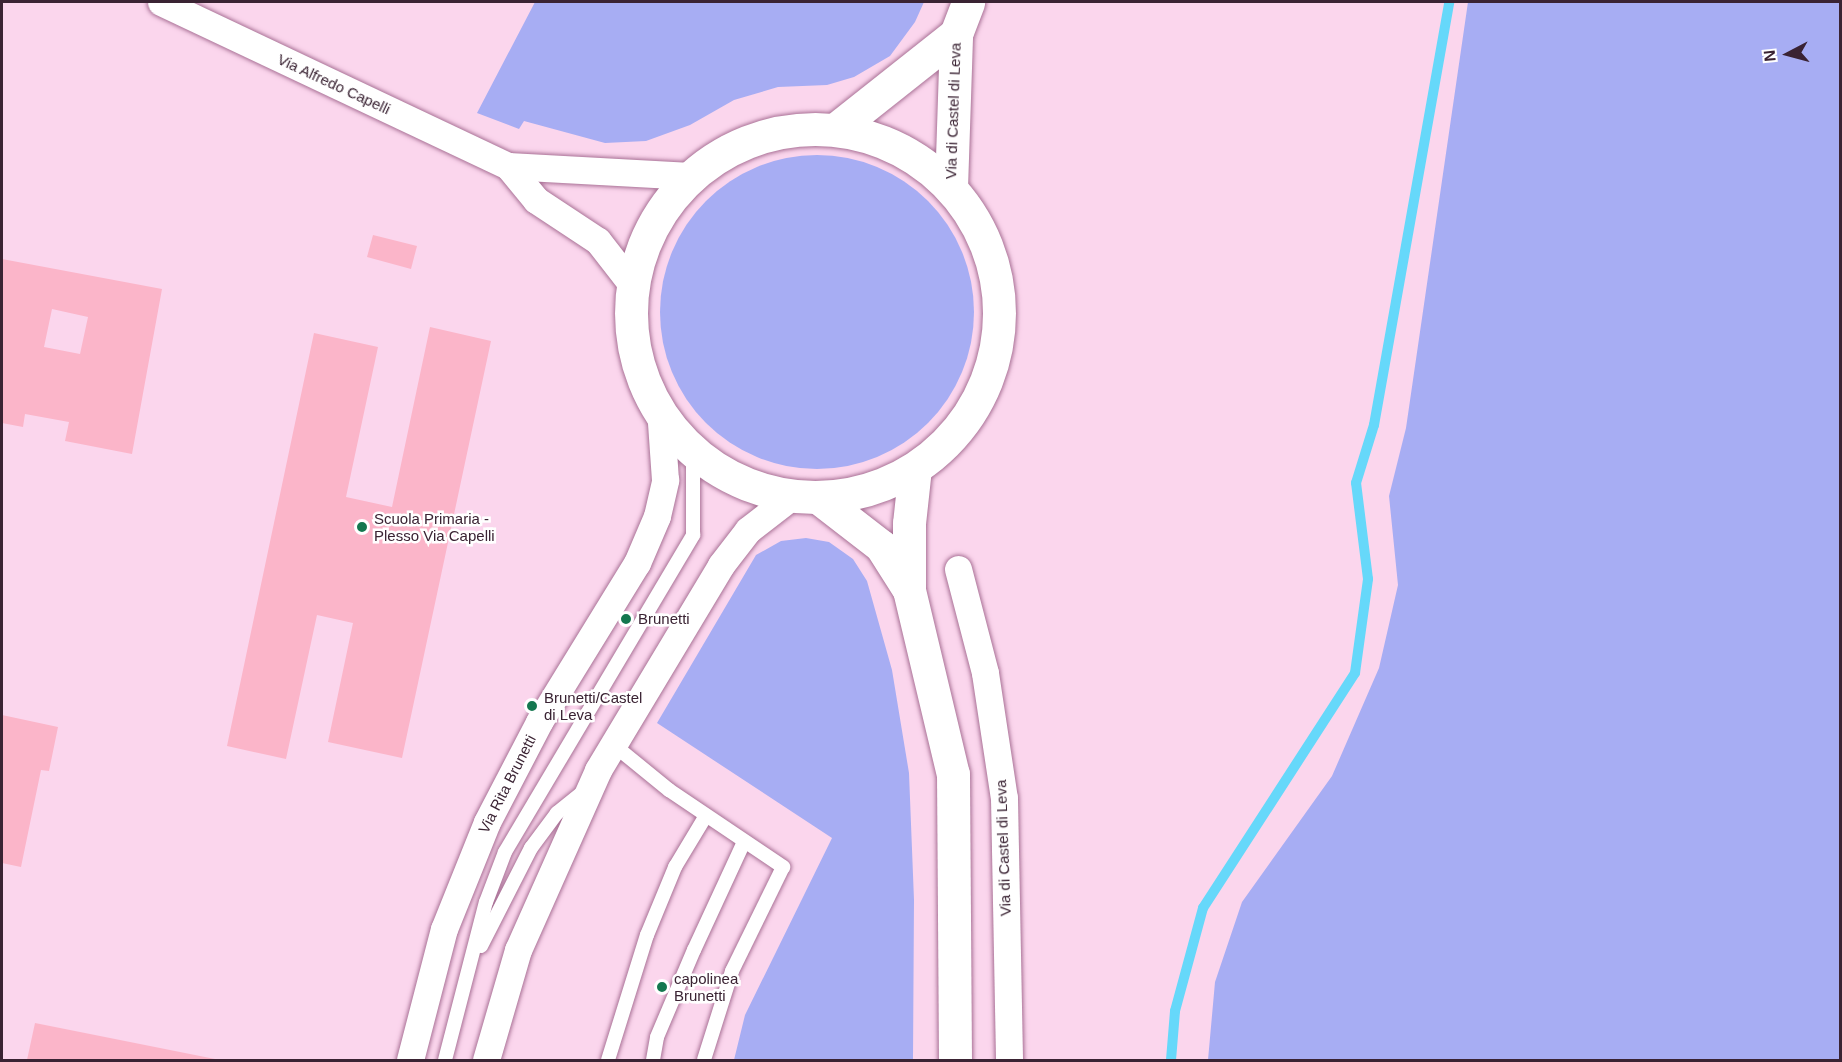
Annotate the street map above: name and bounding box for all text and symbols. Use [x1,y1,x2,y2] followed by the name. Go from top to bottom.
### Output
[1758,24,1818,84] north arrow
[942,42,964,180] street label: Via di Castel di Leva
[1761,49,1779,63] text: N
[274,50,394,118] street label: Via Alfredo Capelli
[374,509,495,544] place label: Scuola Primaria - Plesso Via Capelli
[355,520,369,534] marker: Scuola Primaria - Plesso Via Capelli
[638,610,690,628] place label: Brunetti
[619,612,633,626] marker: Brunetti
[544,688,642,723] place label: Brunetti/Castel di Leva
[525,699,539,713] marker: Brunetti/Castel di Leva
[474,732,540,836] street label: Via Rita Brunetti
[992,779,1014,917] street label: Via di Castel di Leva
[674,969,738,1004] place label: capolinea Brunetti
[655,980,669,994] marker: capolinea Brunetti

